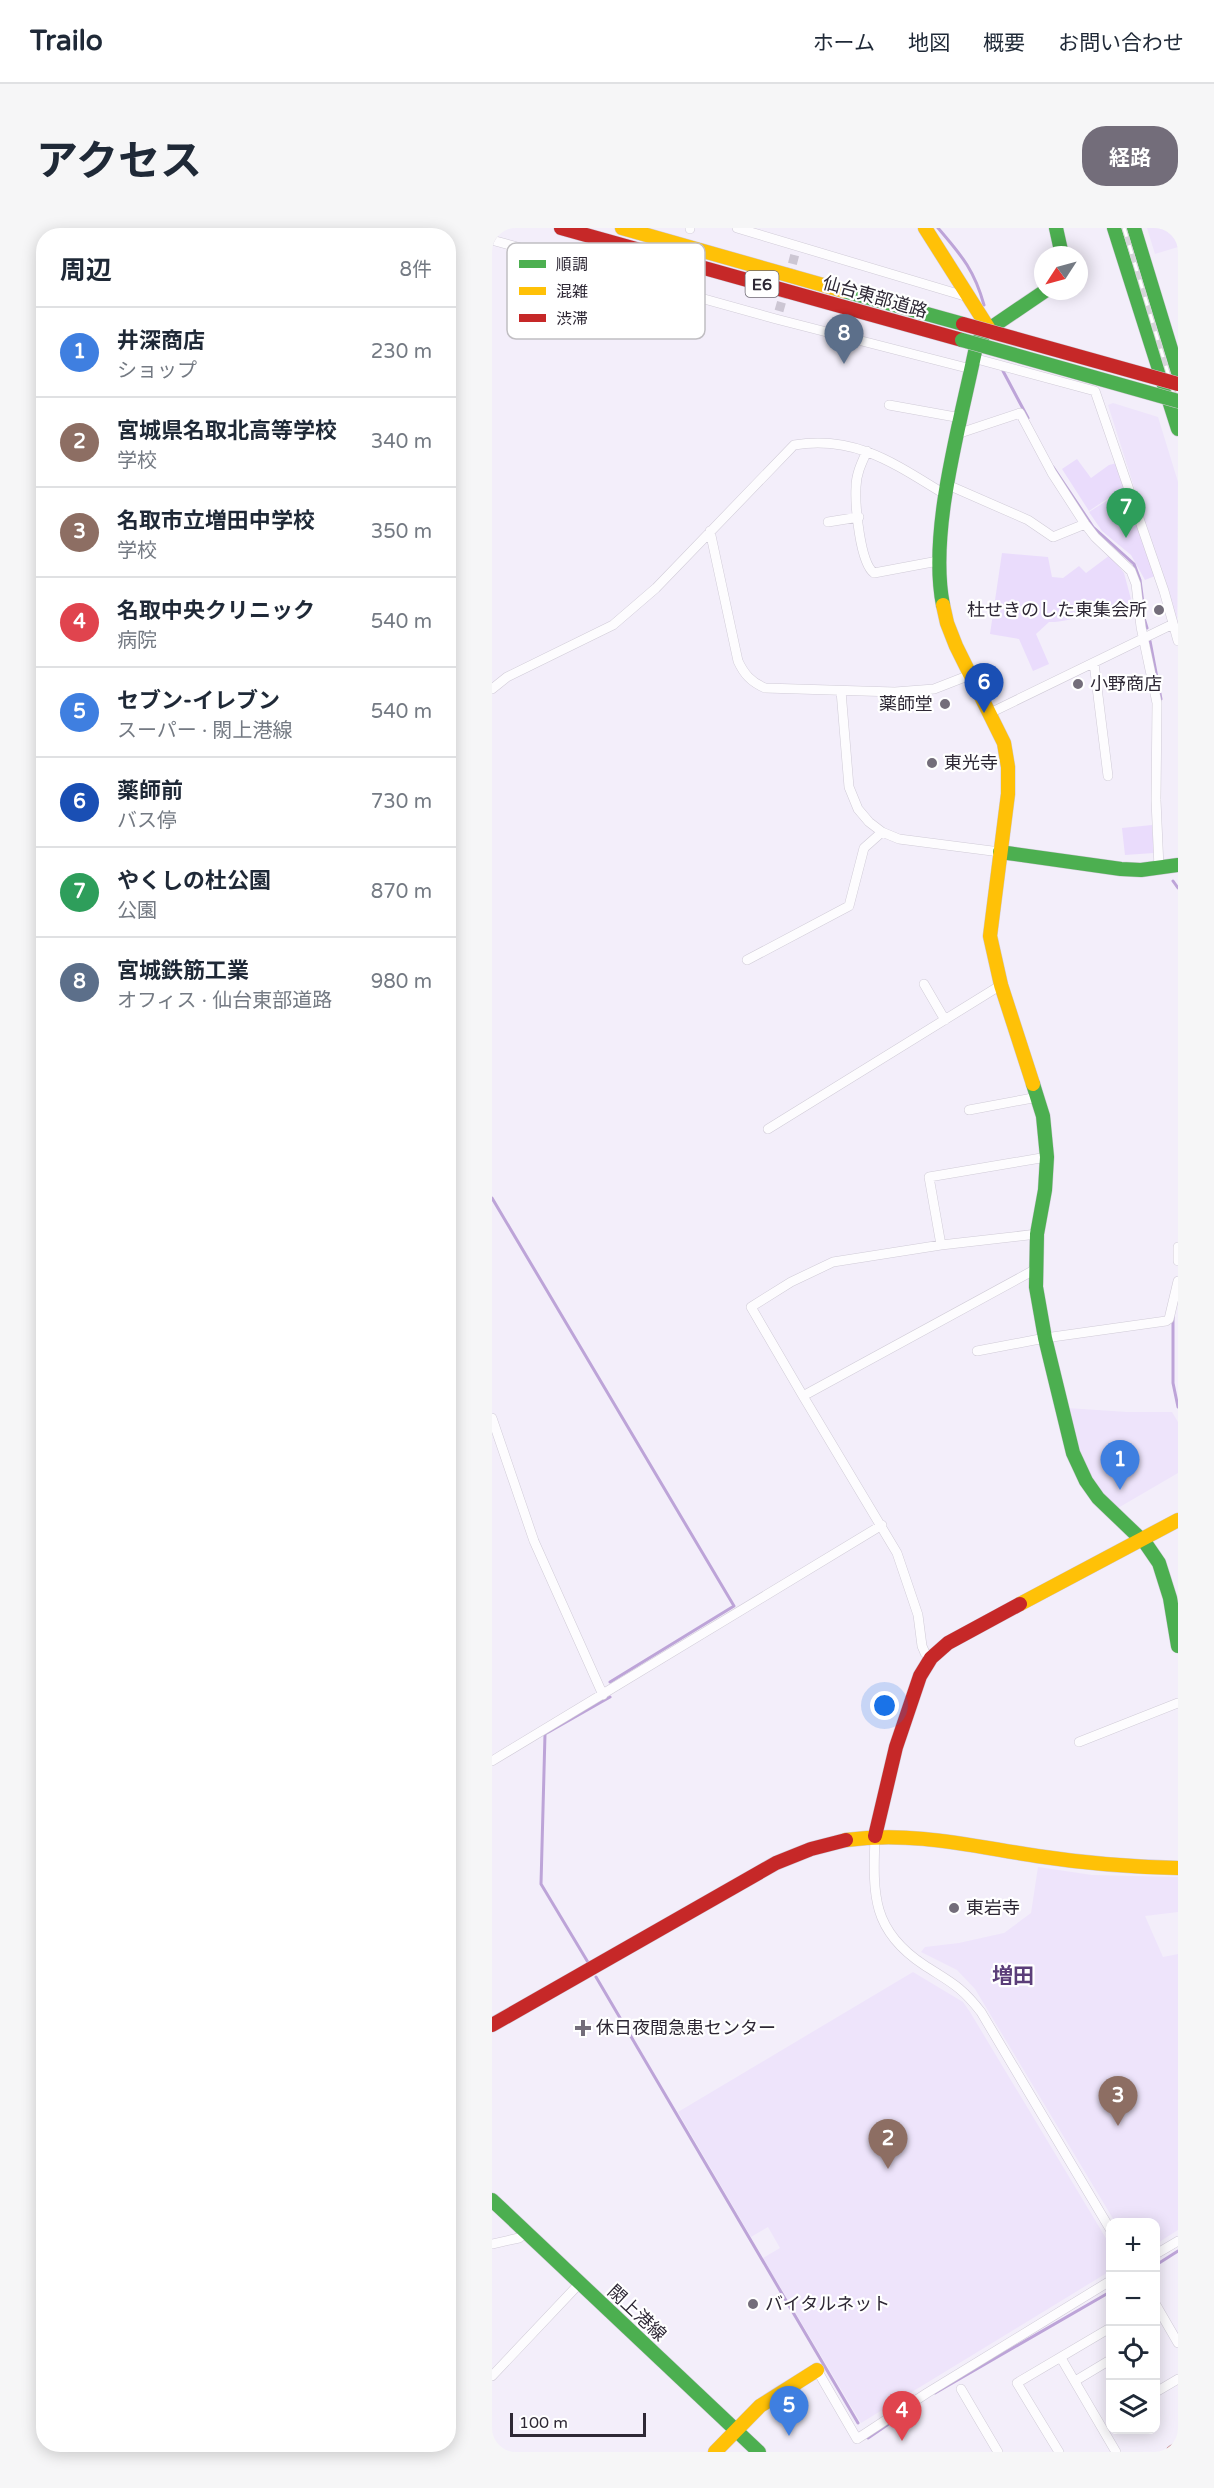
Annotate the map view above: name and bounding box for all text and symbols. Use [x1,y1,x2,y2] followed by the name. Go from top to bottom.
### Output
[30,24,103,58] text: Trailo
[813,31,875,56] text: ホーム
[908,31,950,56] text: 地図
[983,31,1025,56] text: 概要
[1058,31,1184,56] text: お問い合わせ
[1082,126,1178,186] button: 経路
[36,136,202,187] text: アクセス
[507,243,705,339] legend
[1034,246,1088,300] north arrow
[60,255,112,286] text: 周辺
[556,255,588,275] text: 順調
[399,258,432,282] text: 8件
[746,271,778,297] road number: E6
[820,272,930,322] street label: 仙台東部道路
[556,282,588,302] text: 混雑
[556,309,588,329] text: 渋滞
[824,314,864,364] pin: 8
[117,328,205,354] text: 井深商店
[73,340,86,364] text: 1
[371,340,432,364] text: 230 m
[117,359,197,383] text: ショップ
[117,418,337,444] text: 宮城県名取北高等学校
[73,430,86,454] text: 2
[371,430,432,454] text: 340 m
[117,449,157,473] text: 学校
[1106,488,1146,538] pin: 7
[117,508,315,534] text: 名取市立増田中学校
[73,520,86,544] text: 3
[371,520,432,544] text: 350 m
[117,539,157,563] text: 学校
[117,598,315,624] text: 名取中央クリニック
[967,599,1147,621] place label: 杜せきのした東集会所
[1152,603,1166,617] marker: 杜せきのした東集会所
[73,610,86,634] text: 4
[371,610,432,634] text: 540 m
[117,629,157,653] text: 病院
[964,664,1004,713] pin: 6
[1090,673,1162,695] place label: 小野商店
[1071,677,1085,691] marker: 小野商店
[117,688,280,714] text: セブン-イレブン
[879,693,933,715] place label: 薬師堂
[938,697,952,711] marker: 薬師堂
[73,700,86,724] text: 5
[371,700,432,724] text: 540 m
[117,719,292,743] text: スーパー · 閖上港線
[944,752,998,774] place label: 東光寺
[925,756,939,770] marker: 東光寺
[117,778,183,804] text: 薬師前
[73,790,86,814] text: 6
[371,790,432,814] text: 730 m
[117,809,177,833] text: バス停
[117,868,271,894] text: やくしの杜公園
[73,880,86,904] text: 7
[371,880,432,904] text: 870 m
[117,899,157,923] text: 公園
[117,958,249,984] text: 宮城鉄筋工業
[73,970,86,994] text: 8
[371,970,432,994] text: 980 m
[117,989,332,1013] text: オフィス · 仙台東部道路
[1100,1440,1140,1490] pin: 1
[870,1691,899,1720] your location
[966,1897,1020,1919] place label: 東岩寺
[947,1901,961,1915] marker: 東岩寺
[992,1964,1034,1989] district label: 増田
[596,2017,776,2039] place label: 休日夜間急患センター
[574,2019,592,2037] marker: 休日夜間急患センター
[1098,2076,1138,2126] pin: 3
[868,2120,908,2169] pin: 2
[1106,2218,1160,2434] map controls
[1106,2218,1160,2272] button: +
[1106,2272,1160,2326] button: −
[603,2280,671,2346] street label: 閖上港線
[765,2293,890,2315] place label: バイタルネット
[746,2297,760,2311] marker: バイタルネット
[1106,2326,1160,2380] button: locate
[1106,2380,1160,2434] button: layers
[770,2386,808,2436] pin: 5
[882,2392,922,2441] pin: 4
[510,2410,646,2438] scale bar
[519,2413,568,2433] text: 100 m

